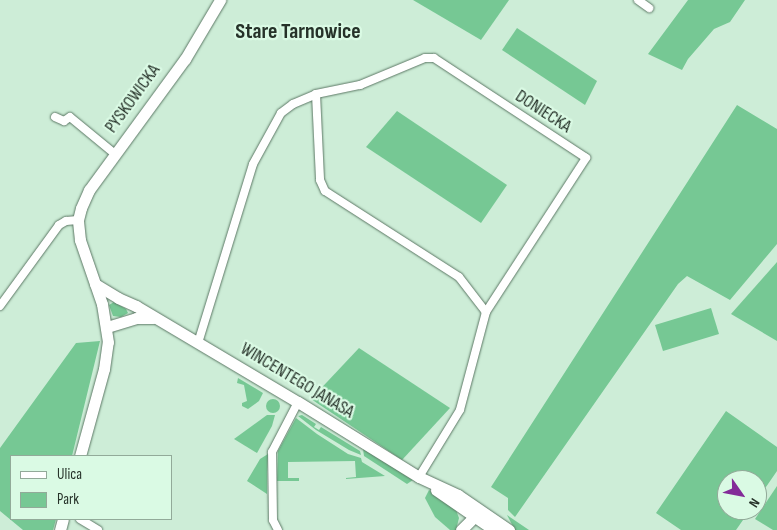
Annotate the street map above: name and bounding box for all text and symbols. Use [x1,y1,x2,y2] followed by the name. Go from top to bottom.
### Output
[235,19,361,45] district label: Stare Tarnowice
[101,61,165,137] street label: PYSKOWICKA
[511,86,575,138] street label: DONIECKA
[236,339,358,423] street label: WINCENTEGO JANASA
[10,455,172,520] legend
[57,465,82,484] text: Ulica
[717,470,767,520] north arrow
[57,490,79,509] text: Park
[745,495,763,511] text: N

